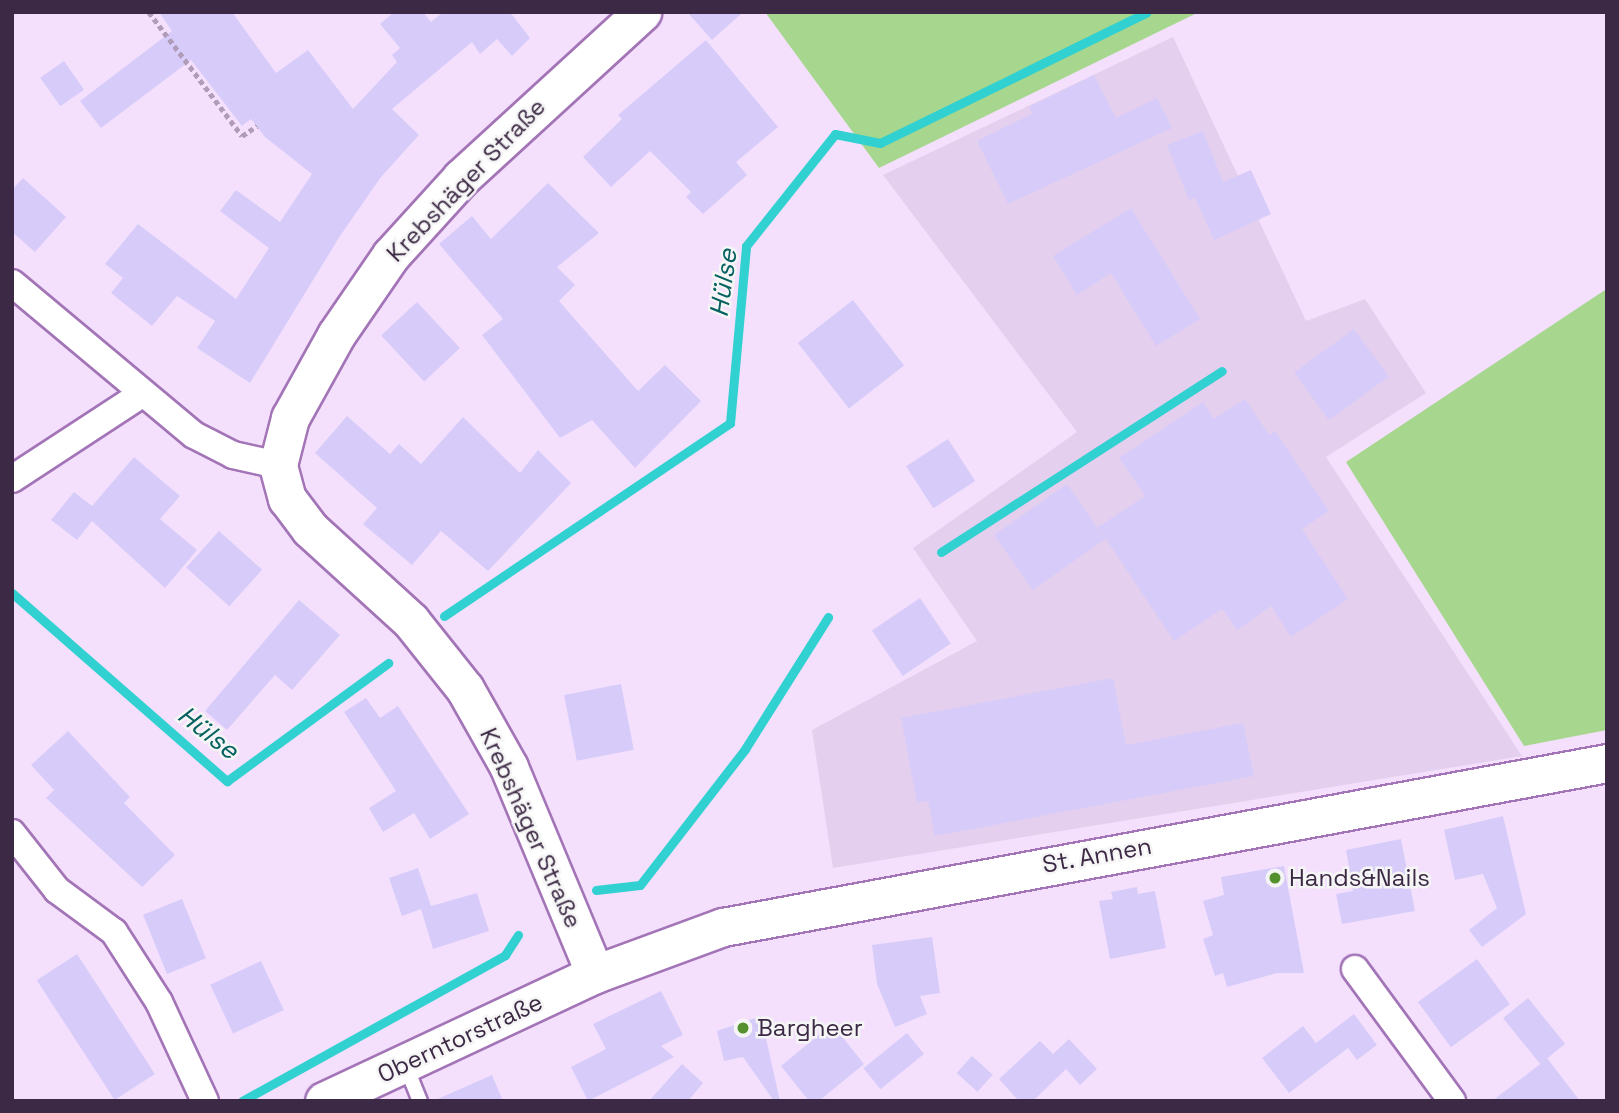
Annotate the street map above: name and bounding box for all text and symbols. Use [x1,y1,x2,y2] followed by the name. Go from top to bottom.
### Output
[381,92,551,268] street label: Krebshäger Straße
[704,247,744,319] water label: Hülse
[171,700,245,766] water label: Hülse
[474,723,588,933] street label: Krebshäger Straße
[1040,831,1154,879] street label: St. Annen
[1289,864,1430,892] place label: Hands&Nails
[1267,870,1283,886] marker: Hands&Nails
[373,987,547,1089] street label: Oberntorstraße
[757,1014,863,1042] place label: Bargheer
[735,1020,751,1036] marker: Bargheer

